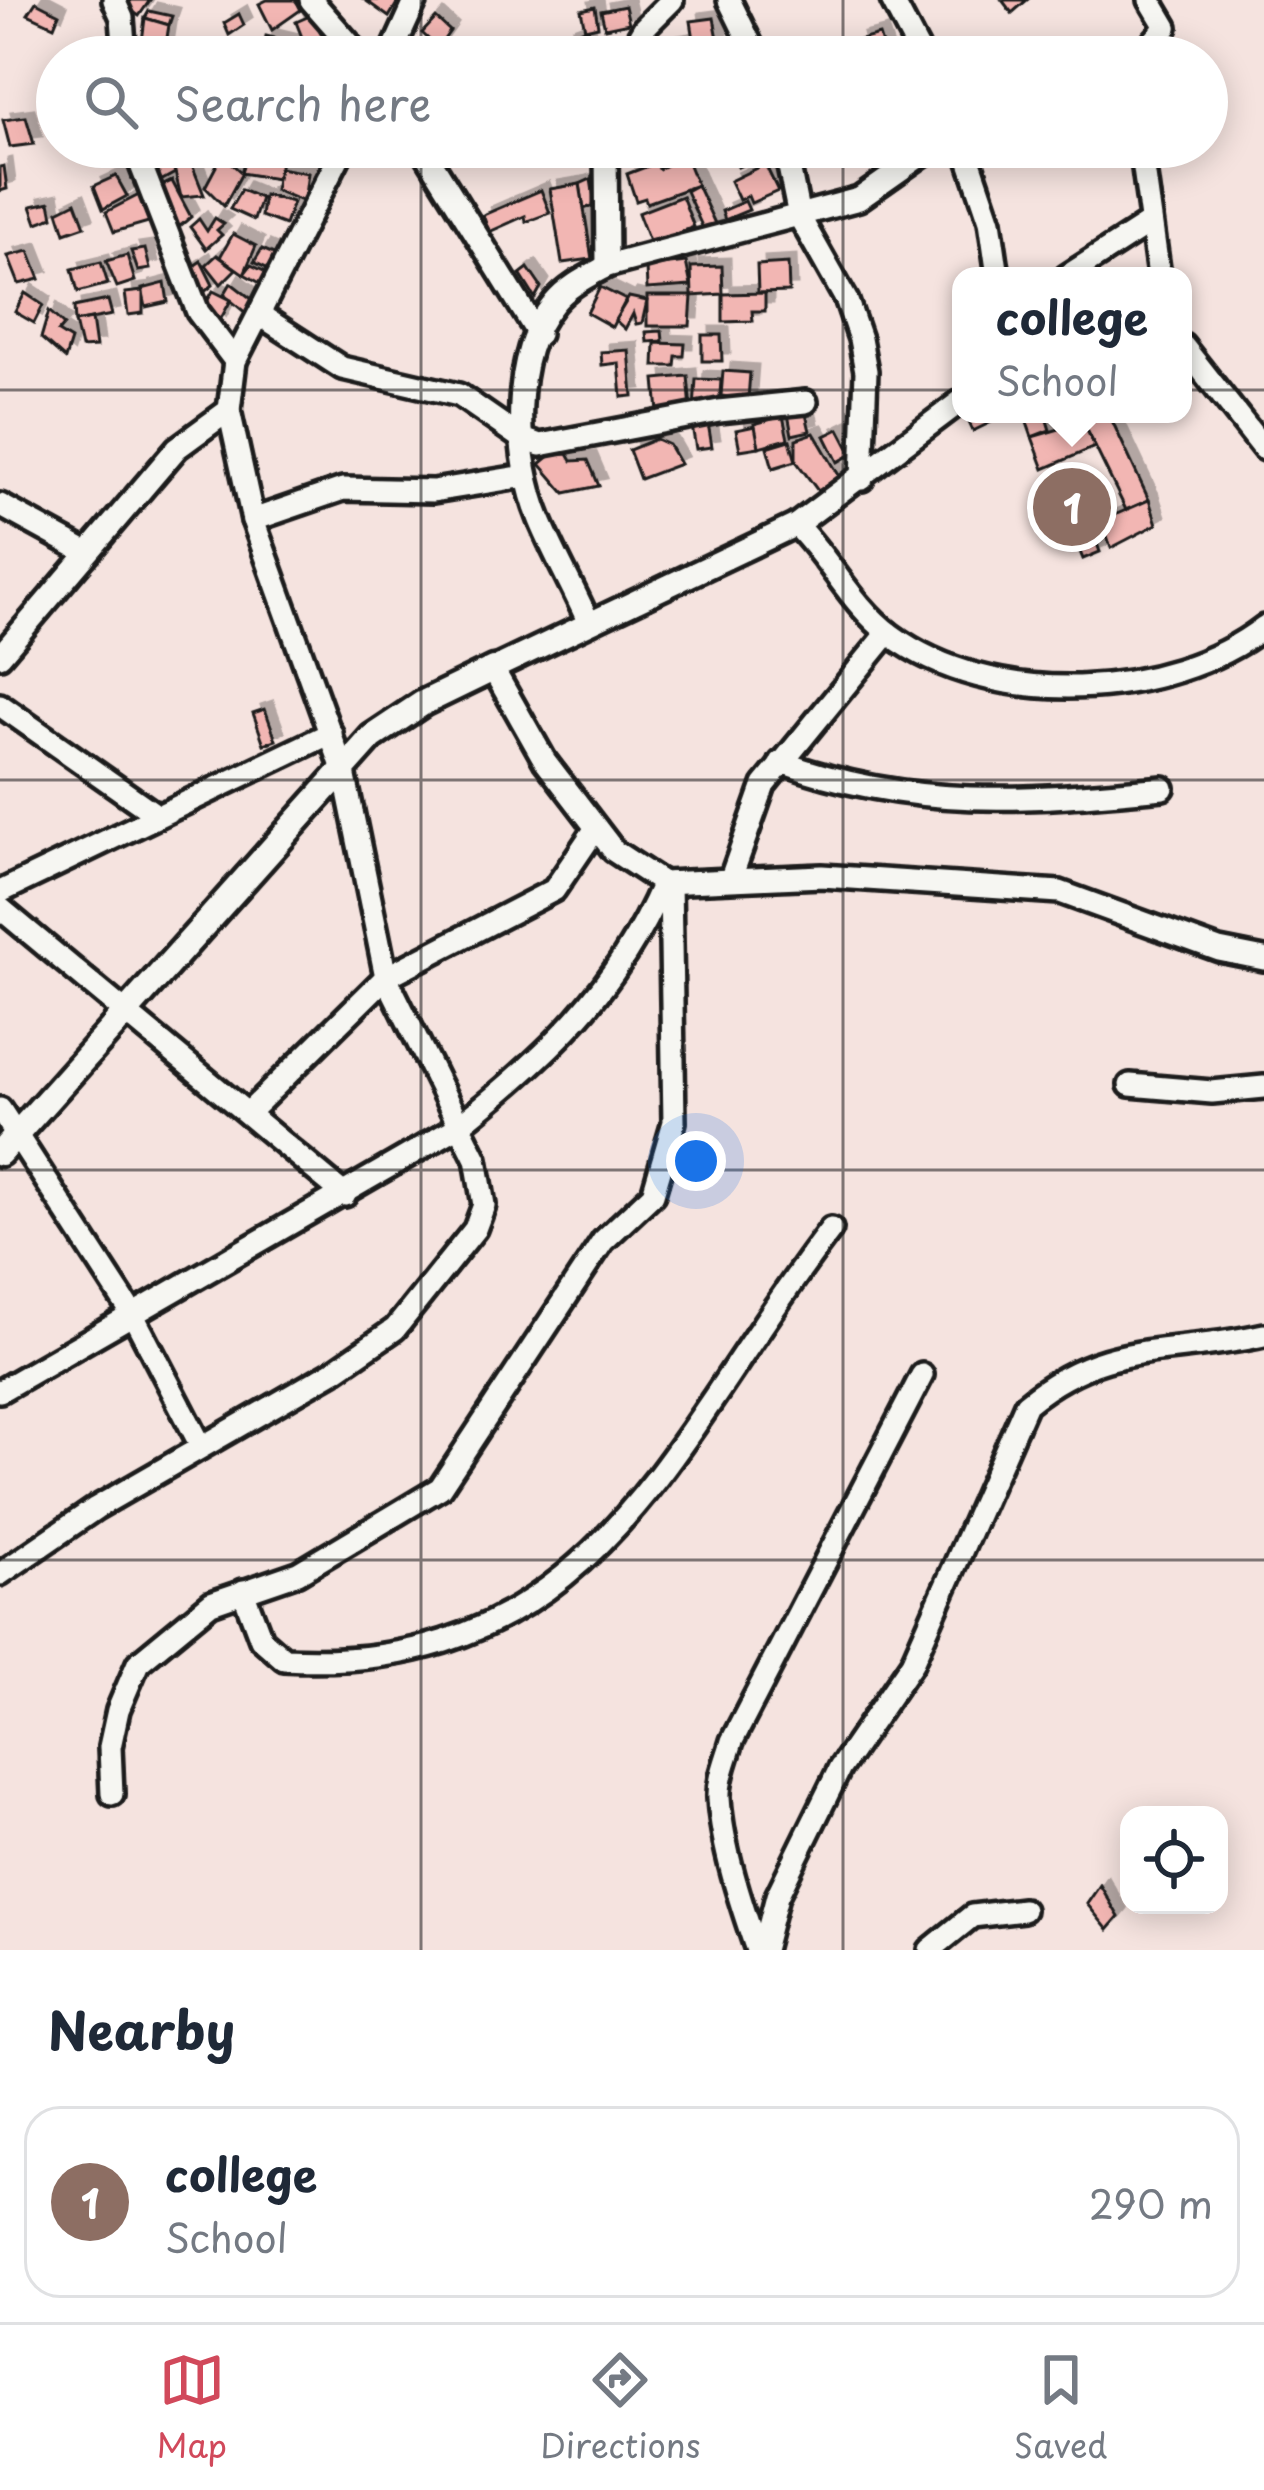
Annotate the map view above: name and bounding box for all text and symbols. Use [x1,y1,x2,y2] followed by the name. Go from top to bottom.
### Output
[36,36,1228,168] search box
[174,68,431,136] text: Search here
[78,69,144,135] icon: search
[952,267,1192,423] popup
[996,282,1148,350] text: college
[996,350,1119,409] text: School
[1033,462,1111,552] pin: 1
[666,1131,726,1191] your location
[1120,1806,1228,1914] map controls
[1120,1806,1228,1914] button: locate
[48,1990,235,2067] text: Nearby
[165,2139,317,2207] text: college
[81,2173,99,2232] text: 1
[1089,2173,1213,2232] text: 290 m
[165,2207,288,2266] text: School
[157,2347,227,2469] tab: Map
[540,2347,701,2469] tab: Directions
[1014,2347,1107,2469] tab: Saved

